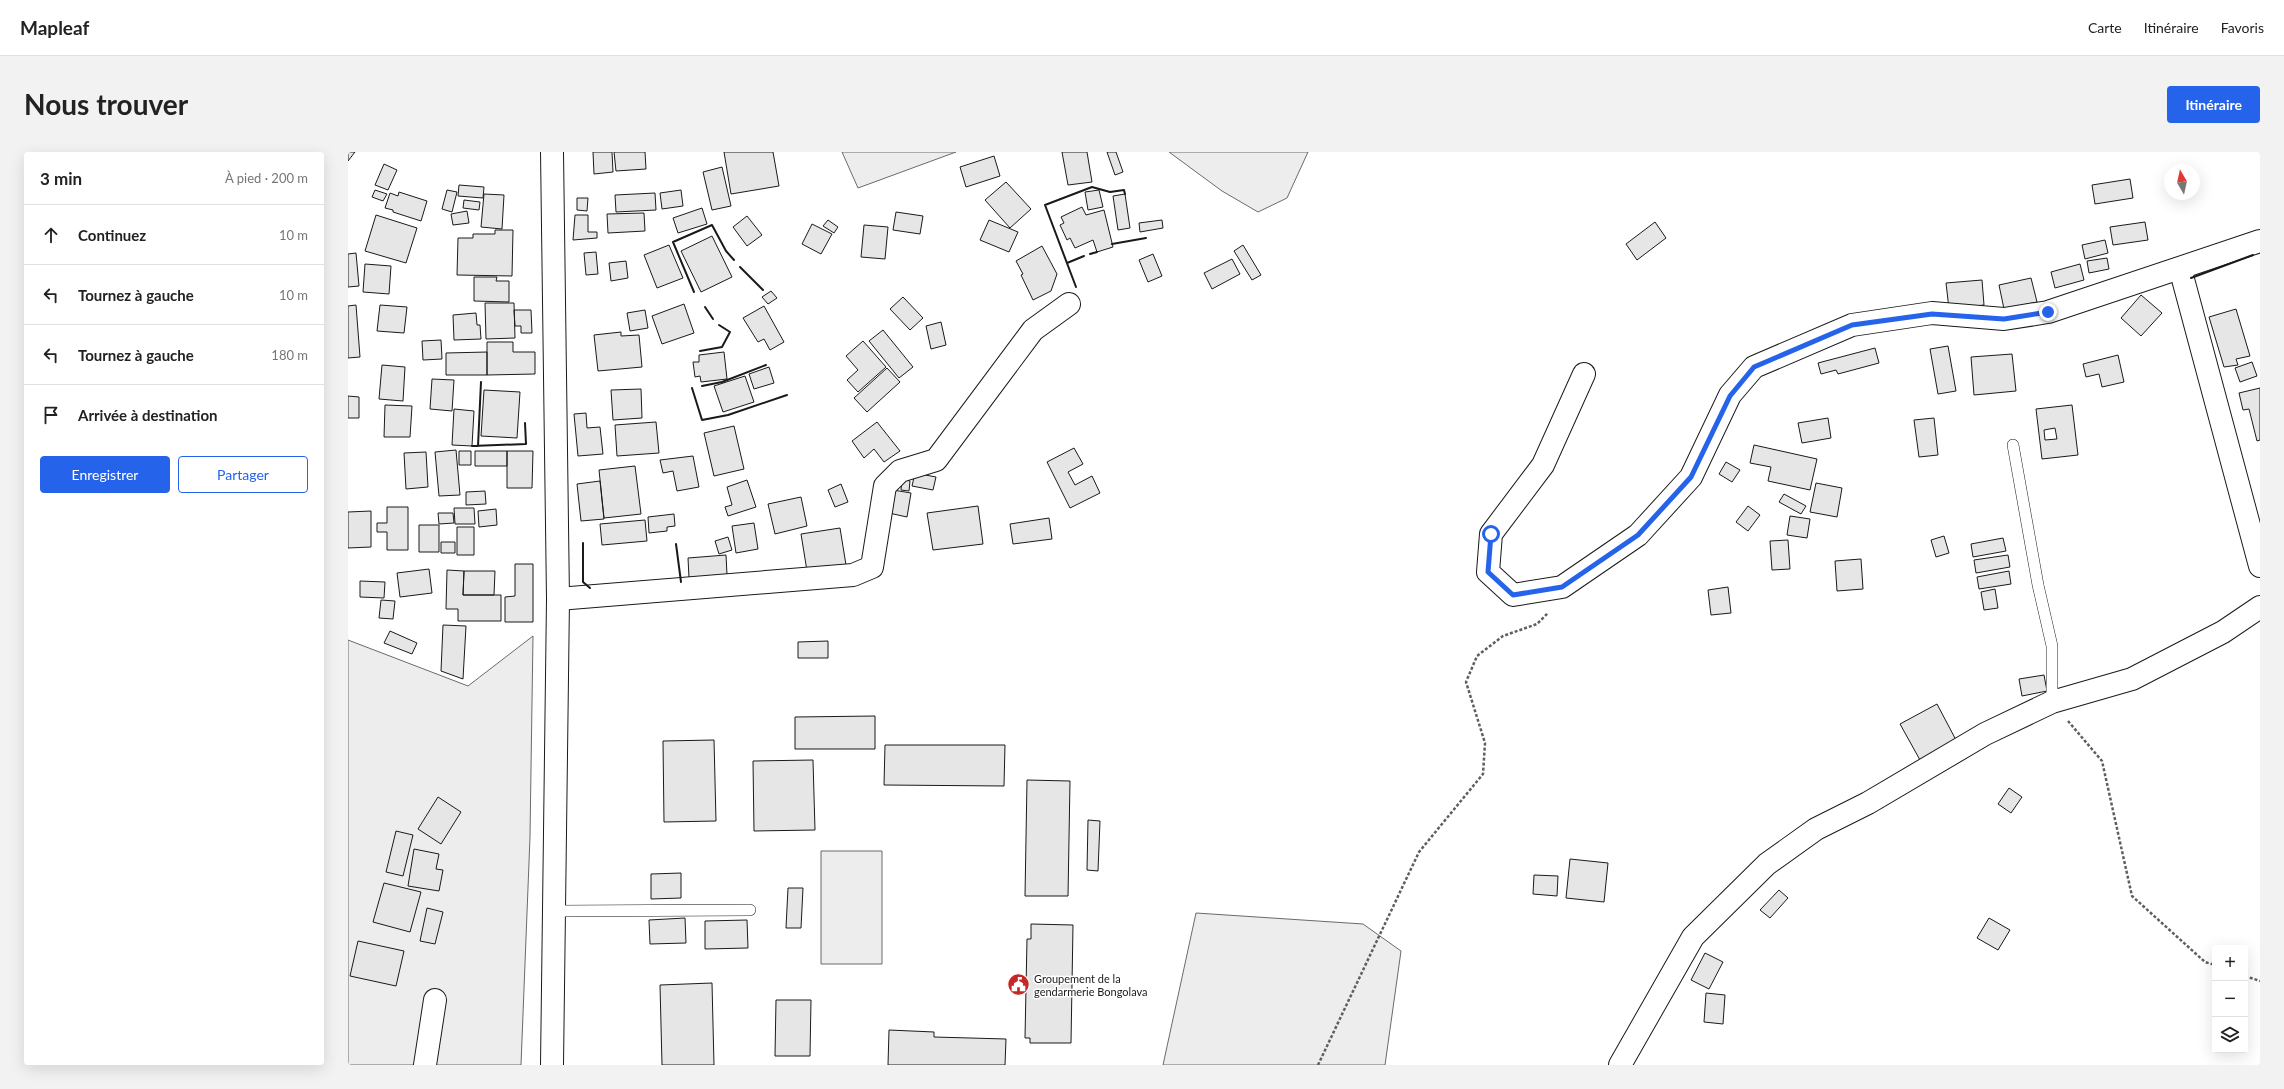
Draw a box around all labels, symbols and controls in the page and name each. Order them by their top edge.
text: Mapleaf [20,16,89,39]
text: Carte [2088,19,2122,36]
text: Itinéraire [2144,19,2199,36]
text: Favoris [2221,19,2264,36]
button: Itinéraire [2167,86,2260,123]
text: Nous trouver [24,87,188,121]
north arrow [2164,164,2200,200]
text: 3 min [40,168,82,189]
text: À pied · 200 m [225,170,308,186]
icon: ahead [40,224,62,246]
text: Continuez [78,226,146,244]
text: 10 m [279,227,308,243]
icon: left [40,284,62,306]
text: Tournez à gauche [78,286,194,304]
text: 10 m [279,287,308,303]
route end [2039,303,2057,321]
icon: left [40,344,62,366]
text: Tournez à gauche [78,346,194,364]
text: 180 m [271,347,308,363]
icon: arrive [40,404,62,426]
text: Arrivée à destination [78,406,217,424]
button: Enregistrer [40,456,170,493]
button: Partager [178,456,308,493]
route start [1482,525,1500,543]
map controls [2212,945,2248,1053]
button: + [2212,945,2248,981]
public building icon: Groupement de la gendarmerie Bongolava [1005,972,1031,998]
place label: Groupement de la gendarmerie Bongolava [1034,972,1148,998]
button: − [2212,981,2248,1017]
button: layers [2212,1017,2248,1053]

